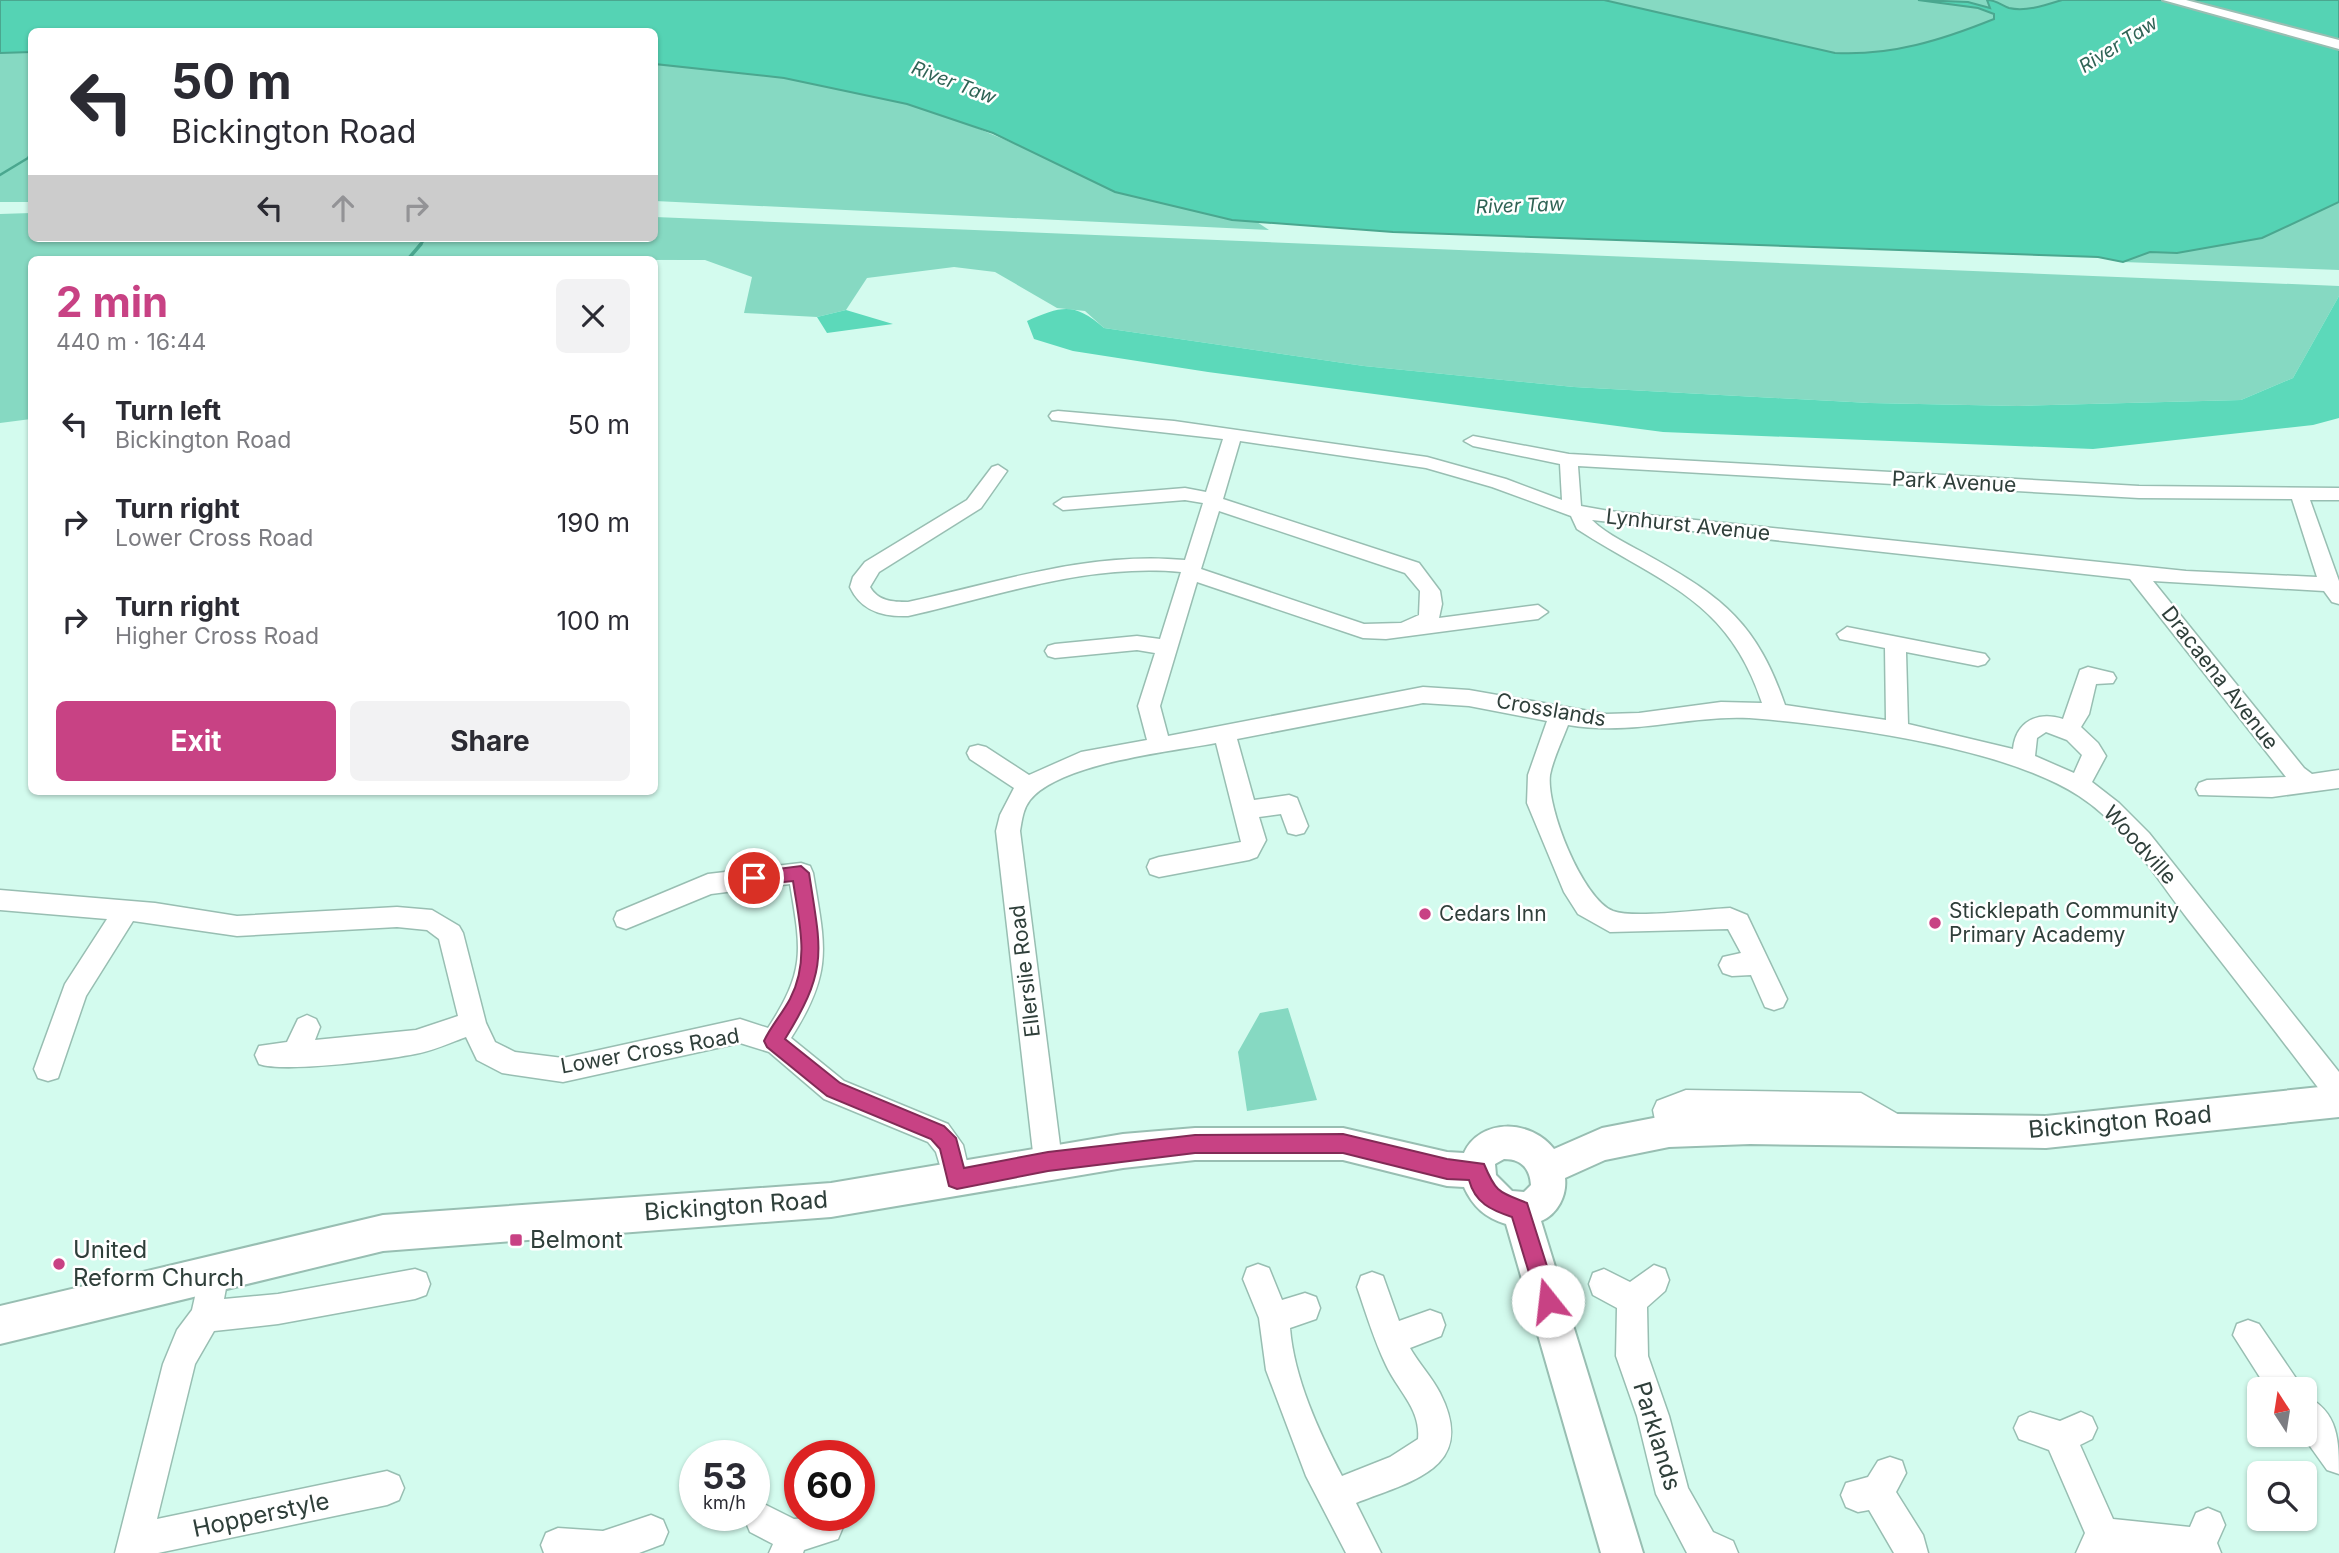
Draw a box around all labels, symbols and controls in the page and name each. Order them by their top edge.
water label: River Taw [2075,11,2162,78]
text: 50 m [171,52,292,111]
icon: left [56,56,147,147]
water label: River Taw [908,56,1000,109]
text: Bickington Road [171,112,416,151]
icon: left [251,189,289,227]
icon: ahead [324,189,362,227]
icon: right [397,189,435,227]
water label: River Taw [1475,192,1565,219]
text: 2 min [56,276,168,327]
button: close [556,279,630,353]
text: 440 m · 16:44 [56,328,206,356]
text: Turn left [115,395,221,426]
icon: left [56,405,94,443]
text: 50 m [568,409,630,440]
text: Bickington Road [115,426,291,454]
street label: Park Avenue [1891,466,2017,497]
text: Turn right [115,493,240,524]
icon: right [56,503,94,541]
street label: Lynhurst Avenue [1605,503,1771,546]
text: 190 m [557,507,630,538]
text: Lower Cross Road [115,524,313,552]
text: Turn right [115,591,240,622]
icon: right [56,601,94,639]
street label: Dracaena Avenue [2157,601,2284,754]
text: 100 m [557,605,630,636]
text: Higher Cross Road [115,622,319,650]
street label: Crosslands [1494,688,1608,731]
button: Exit [56,701,336,781]
button: Share [350,701,630,781]
street label: Woodville [2099,800,2182,889]
pin [724,848,784,908]
icon: arrive [735,859,773,897]
place label: Sticklepath Community Primary Academy [1949,898,2179,947]
place label: Cedars Inn [1439,901,1547,926]
street label: Ellerslie Road [1004,904,1045,1039]
marker: Cedars Inn [1417,906,1433,922]
marker: Sticklepath Community Primary Academy [1927,915,1943,931]
street label: Lower Cross Road [559,1022,741,1079]
street label: Bickington Road [2027,1099,2213,1144]
street label: Bickington Road [643,1185,829,1226]
place label: Belmont [530,1225,623,1254]
marker: Belmont [508,1232,524,1248]
place label: United Reform Church [73,1235,244,1292]
marker: United Reform Church [51,1256,67,1272]
position arrow [1511,1264,1585,1338]
north arrow [2247,1377,2317,1447]
map controls [2247,1377,2317,1531]
street label: Parklands [1627,1378,1688,1494]
speed limit sign: 60 [784,1440,875,1531]
text: 53 [702,1455,747,1497]
button: search [2247,1461,2317,1531]
street label: Hopperstyle [190,1486,332,1543]
text: km/h [703,1492,746,1513]

